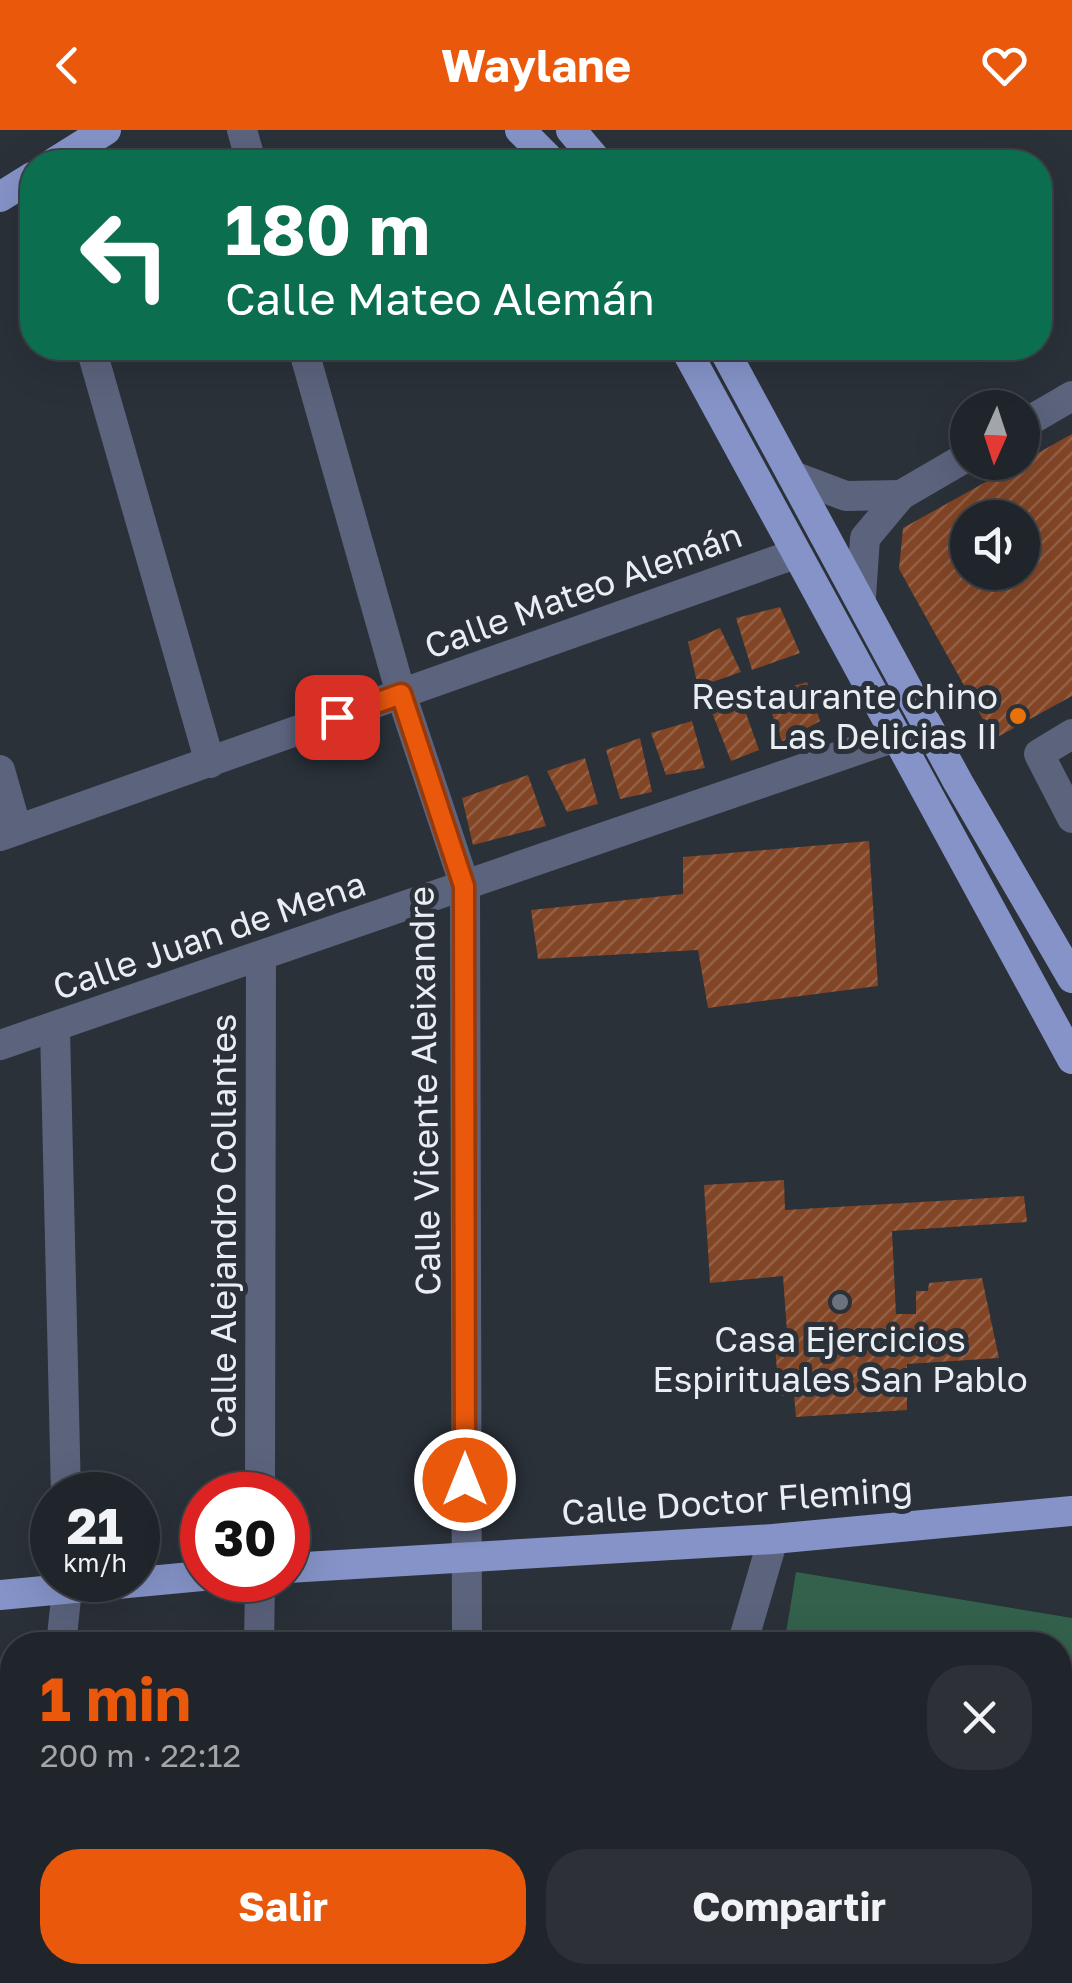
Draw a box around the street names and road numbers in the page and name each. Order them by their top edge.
street label: Calle Mateo Alemán [419,513,747,667]
street label: Calle Juan de Mena [47,862,371,1008]
street label: Calle Vicente Aleixandre [399,886,449,1296]
street label: Calle Alejandro Collantes [202,1014,244,1438]
street label: Calle Doctor Fleming [560,1467,914,1533]

